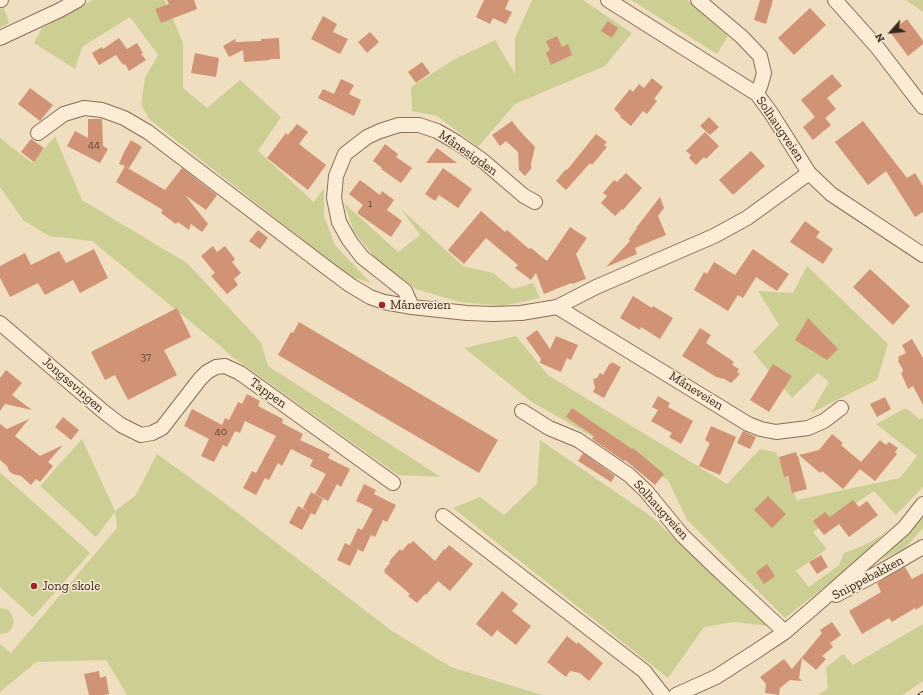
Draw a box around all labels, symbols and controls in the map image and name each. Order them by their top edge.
north arrow [871,12,911,52]
text: N [872,31,888,44]
street label: Solhaugveien [753,94,807,164]
street label: Månesigden [436,127,500,179]
house number: 44 [88,138,100,152]
house number: 1 [368,197,372,211]
place label: Måneveien [390,297,451,313]
marker: Måneveien [377,300,387,310]
house number: 37 [141,350,151,364]
street label: Jongssvingen [39,354,107,416]
street label: Måneveien [666,368,726,414]
street label: Tappen [246,374,290,412]
house number: 40 [215,425,227,439]
street label: Solhaugveien [630,477,692,543]
street label: Snippebakken [830,553,906,603]
place label: Jong skole [42,578,100,594]
marker: Jong skole [29,581,39,591]

